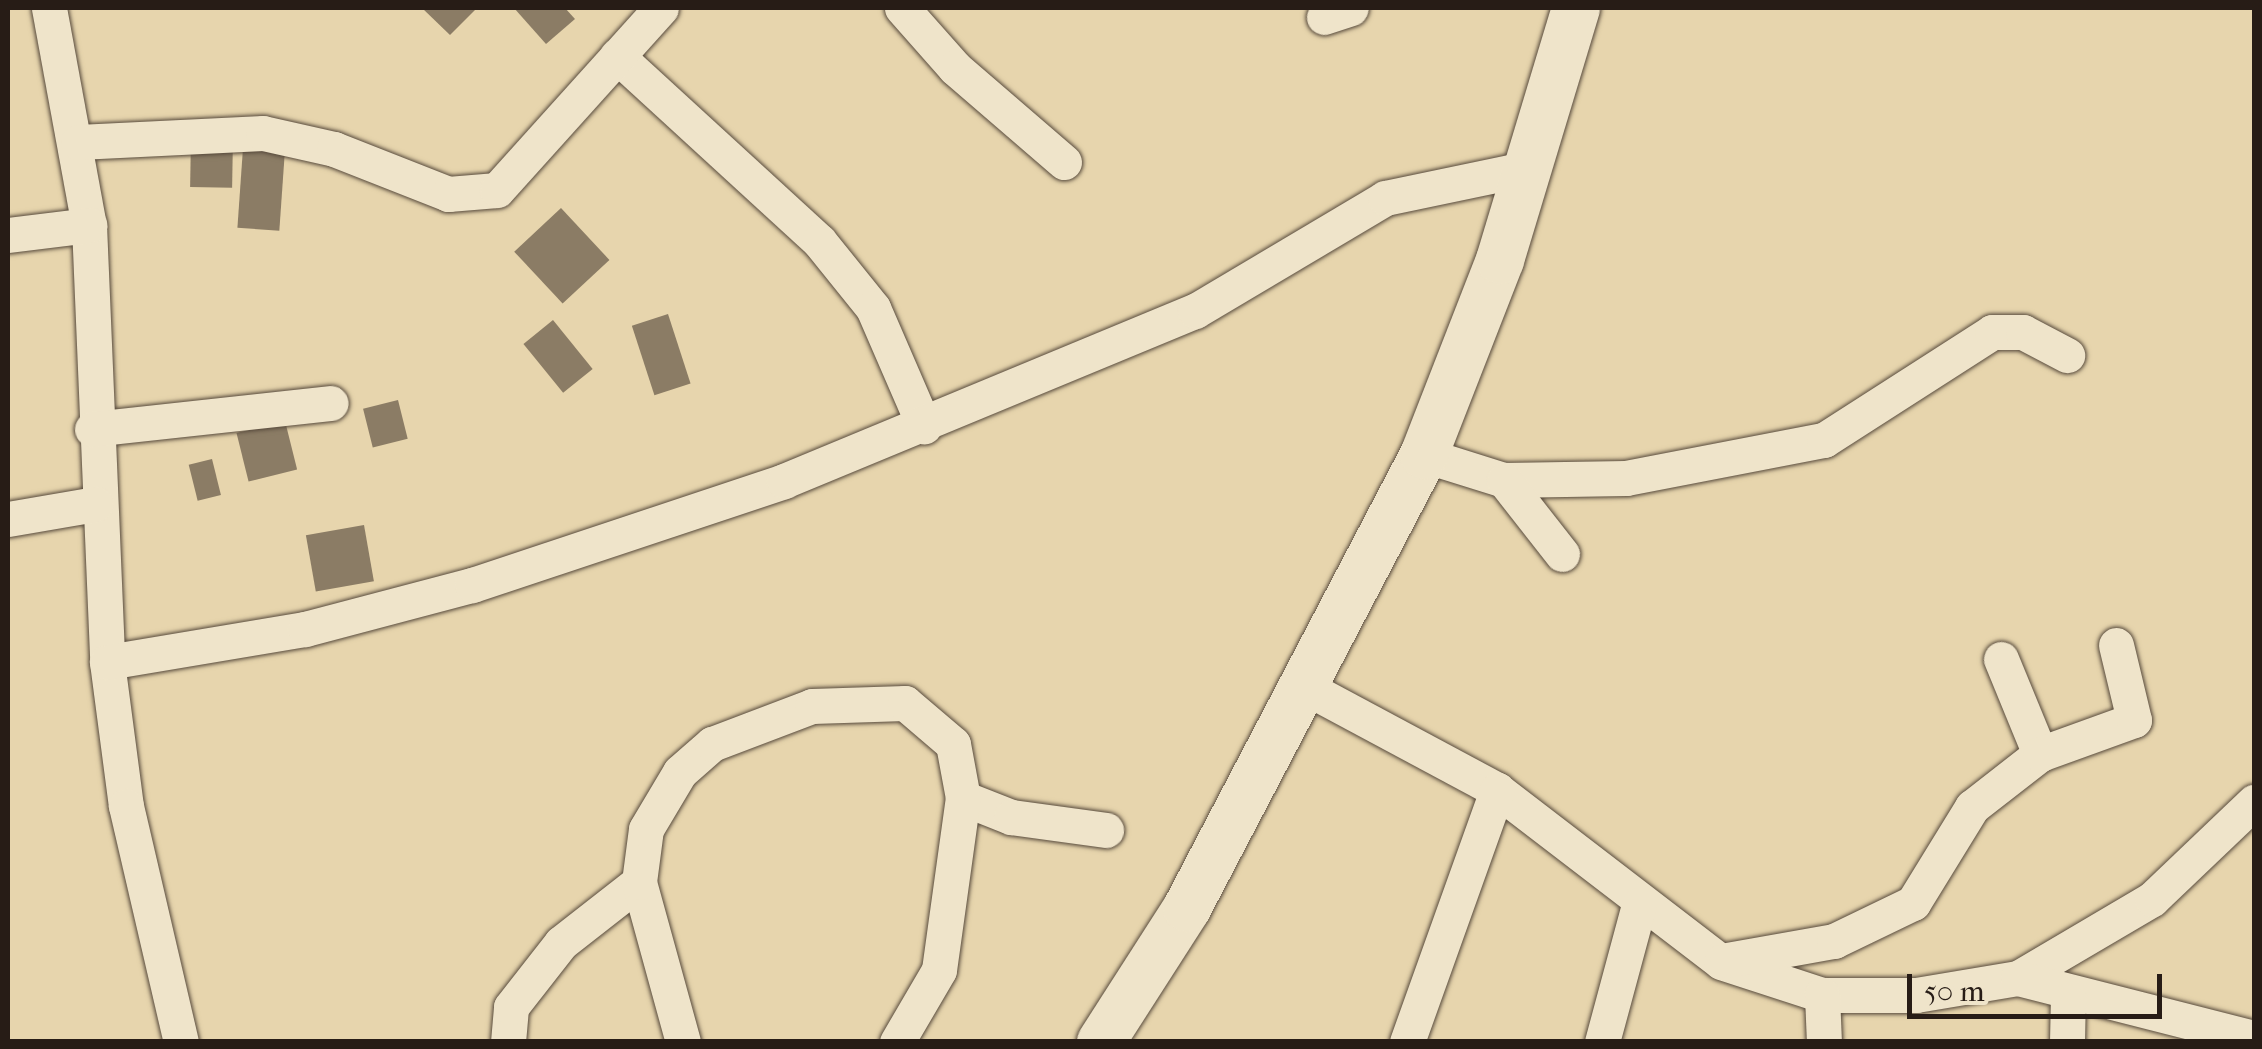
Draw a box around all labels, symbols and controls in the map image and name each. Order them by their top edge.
scale bar [1912,954,2167,1016]
text: 50 m [1924,974,1985,1009]

